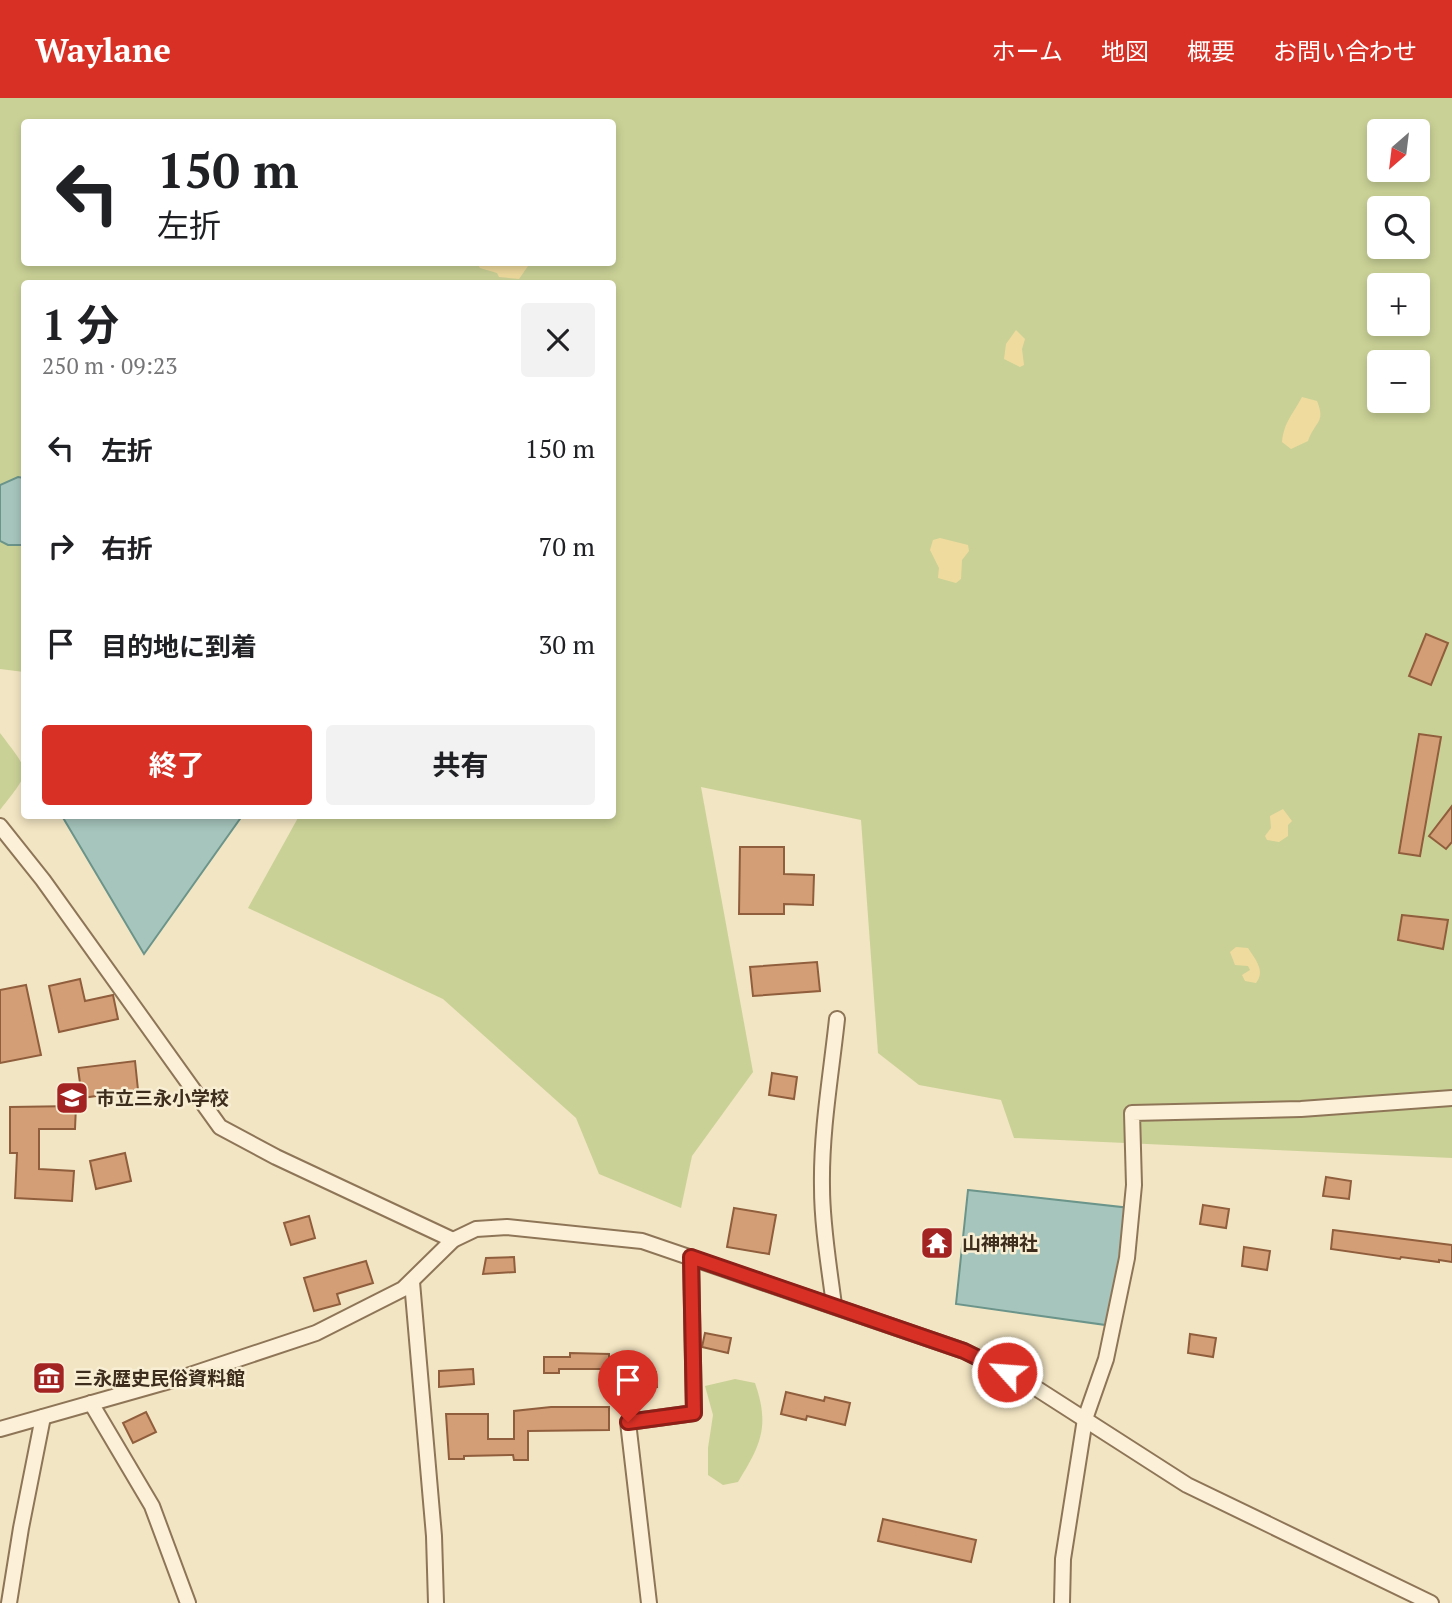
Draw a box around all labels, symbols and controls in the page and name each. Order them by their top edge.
text: Waylane [35,28,171,71]
text: ホーム [992,35,1063,67]
text: 地図 [1101,35,1149,67]
text: 概要 [1187,35,1235,67]
text: お問い合わせ [1273,35,1417,67]
north arrow [1367,119,1430,182]
map controls [1367,119,1430,413]
text: 150 m [157,137,299,202]
icon: left [42,147,133,238]
button: search [1367,196,1430,259]
text: 左折 [157,204,221,246]
button: + [1367,273,1430,336]
text: 1 分 [42,296,119,352]
button: close [521,303,595,377]
text: 250 m · 09:23 [42,350,177,381]
button: − [1367,350,1430,413]
icon: left [42,429,80,467]
text: 150 m [525,431,595,465]
text: 左折 [101,433,153,467]
icon: right [42,527,80,565]
text: 70 m [539,529,595,563]
text: 右折 [101,531,153,565]
icon: arrive [42,625,80,663]
text: 30 m [539,627,595,661]
text: 目的地に到着 [101,629,257,663]
button: 終了 [42,725,312,805]
button: 共有 [326,725,595,805]
school or university icon: 市立三永小学校 [53,1079,91,1117]
place label: 市立三永小学校 [96,1085,229,1110]
temple icon: 山神神社 [918,1224,956,1262]
place label: 山神神社 [962,1230,1038,1255]
position arrow [970,1335,1044,1409]
pin [598,1350,658,1422]
museum icon: 三永歴史民俗資料館 [30,1359,68,1397]
icon: arrive [609,1361,647,1399]
place label: 三永歴史民俗資料館 [74,1365,245,1390]

